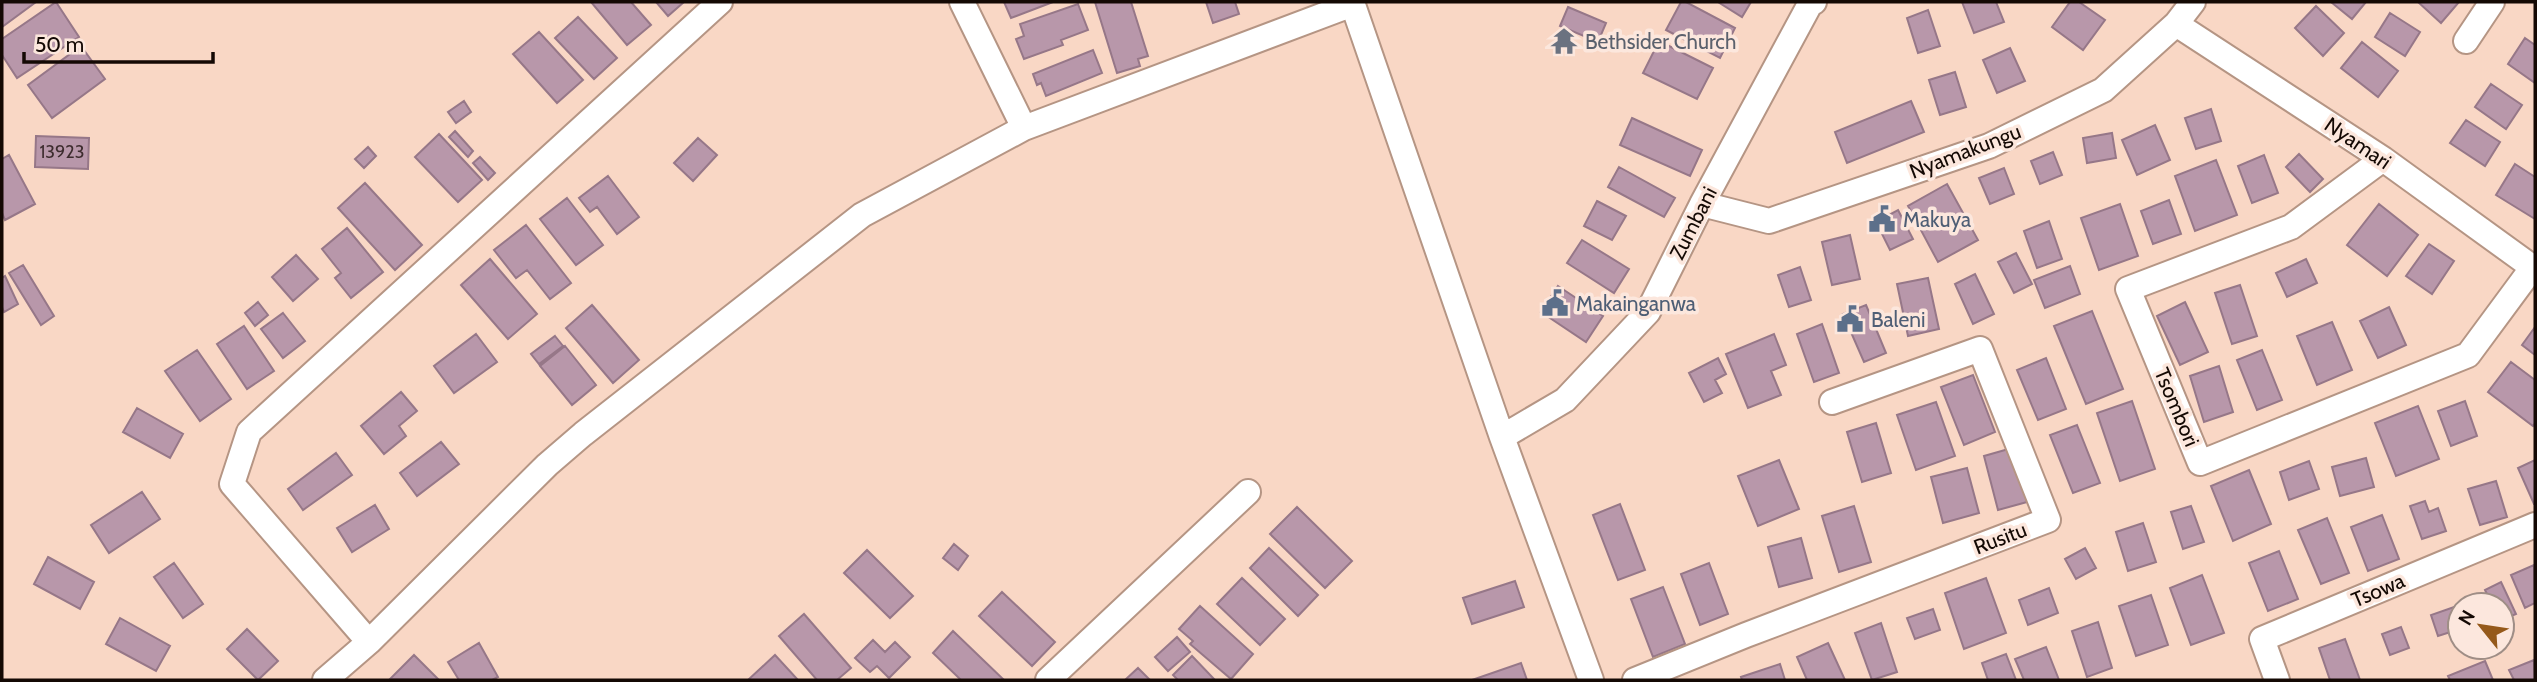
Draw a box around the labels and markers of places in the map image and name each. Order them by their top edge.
temple icon: Bethsider Church [1549,26,1579,56]
place label: Bethsider Church [1585,29,1736,54]
public building icon: Makuya [1867,204,1897,234]
place label: Makuya [1903,207,1971,232]
public building icon: Makainganwa [1540,288,1570,318]
place label: Makainganwa [1576,291,1696,316]
public building icon: Baleni [1835,304,1865,334]
place label: Baleni [1871,307,1925,332]

